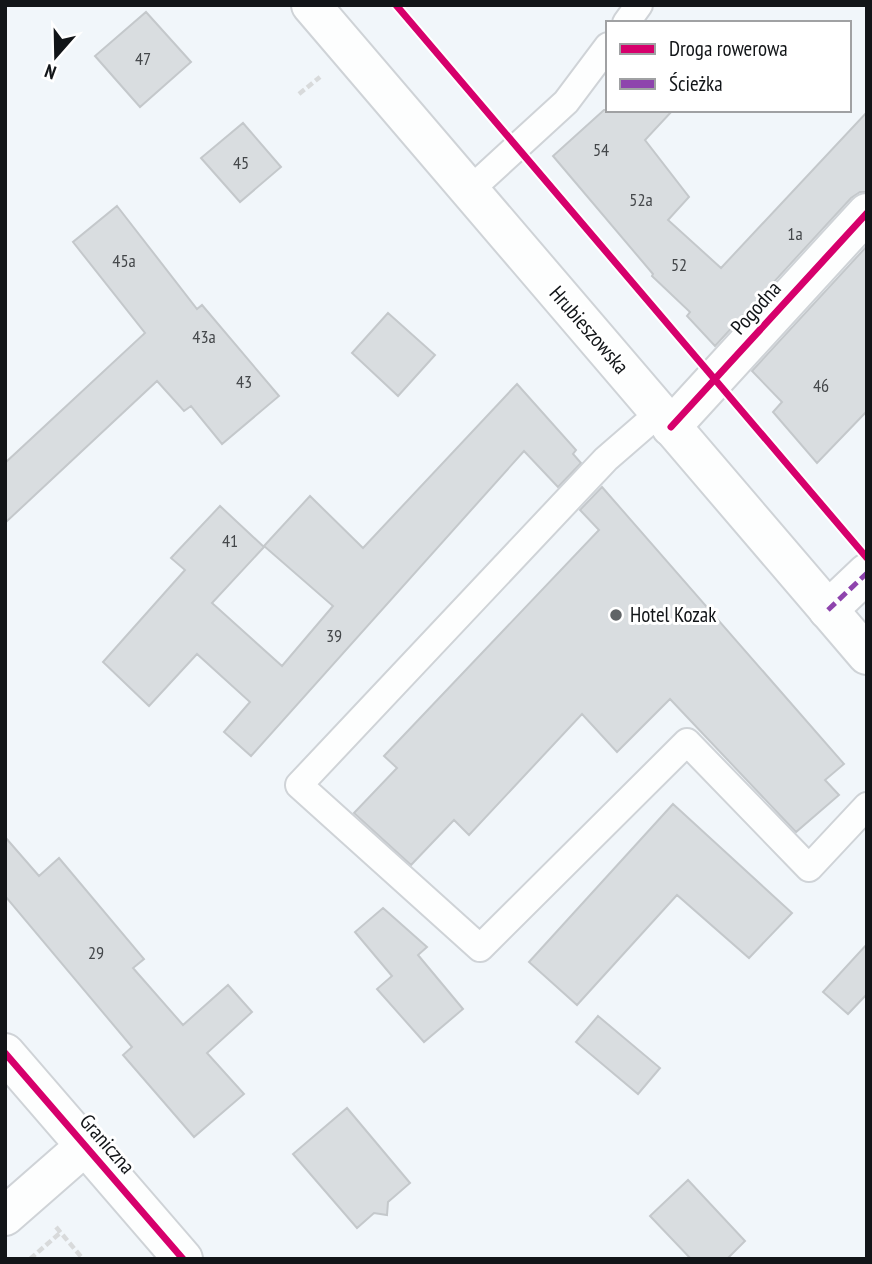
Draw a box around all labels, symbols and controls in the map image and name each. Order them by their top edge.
north arrow [21,21,91,91]
legend [606,21,851,112]
text: Droga rowerowa [669,35,788,62]
house number: 47 [135,47,151,70]
text: N [41,59,59,85]
text: Ścieżka [669,70,723,97]
house number: 54 [593,138,609,161]
house number: 45 [233,151,249,174]
house number: 52a [629,188,653,211]
house number: 1a [787,222,803,245]
house number: 45a [112,249,136,272]
house number: 52 [671,253,687,276]
street label: Pogodna [725,275,787,340]
street label: Hrubieszowska [544,280,635,379]
house number: 43a [192,325,216,348]
house number: 43 [236,370,252,393]
house number: 46 [813,374,829,397]
house number: 41 [222,529,238,552]
place label: Hotel Kozak [630,601,716,628]
marker: Hotel Kozak [608,607,624,623]
house number: 39 [326,624,342,647]
house number: 29 [88,941,104,964]
street label: Graniczna [74,1108,141,1179]

